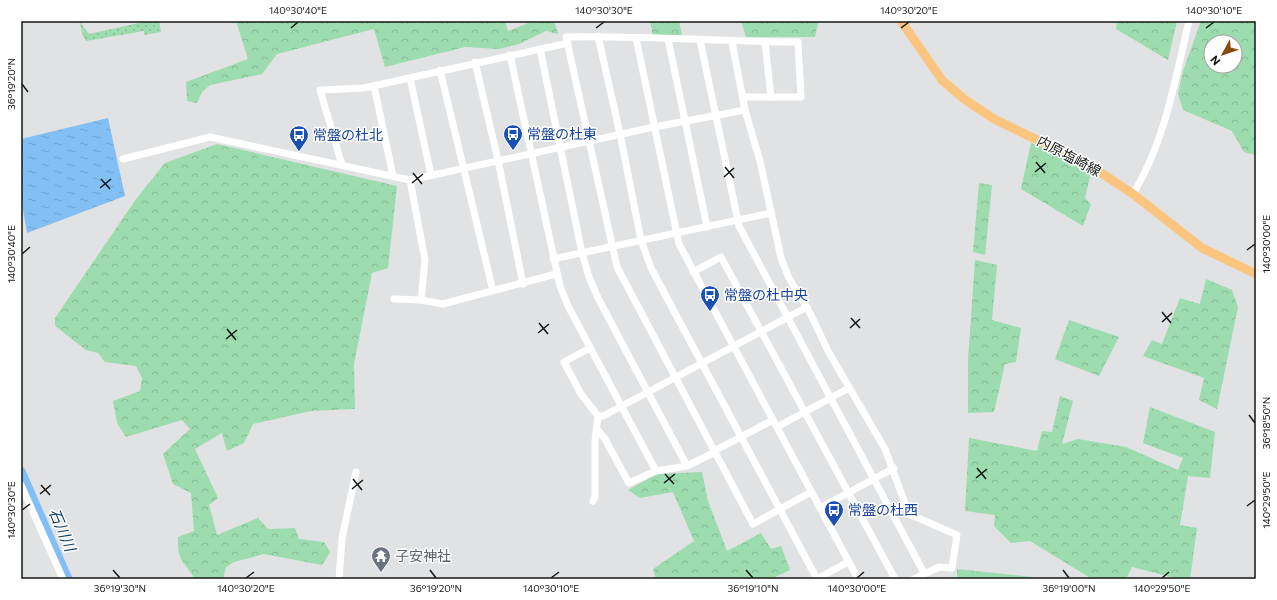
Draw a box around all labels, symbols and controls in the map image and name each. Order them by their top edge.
text: 140°30'40"E [269,4,327,16]
text: 140°30'30"E [575,4,633,16]
text: 140°30'20"E [880,4,938,16]
text: 140°30'10"E [1186,4,1242,16]
north arrow [1203,34,1243,74]
text: N [1207,53,1223,68]
text: 36°19'20"N [5,58,17,110]
bus stop icon: 常盤の杜東 [502,123,524,151]
bus stop icon: 常盤の杜北 [288,124,310,152]
place label: 常盤の杜東 [527,125,597,142]
place label: 常盤の杜北 [313,126,383,143]
street label: 内原塩崎線 [1034,132,1104,179]
text: 140°30'00"E [1260,215,1272,273]
text: 140°30'40"E [5,225,17,283]
bus stop icon: 常盤の杜中央 [699,284,721,312]
place label: 常盤の杜中央 [724,286,808,303]
text: 36°18'50"N [1260,397,1272,449]
text: 140°29'50"E [1260,471,1272,529]
text: 140°30'30"E [5,481,17,539]
bus stop icon: 常盤の杜西 [823,499,845,527]
place label: 常盤の杜西 [848,501,918,518]
water label: 石川川 [46,505,81,556]
temple icon: 子安神社 [370,545,392,573]
place label: 子安神社 [395,547,451,564]
text: 36°19'30"N [94,582,146,594]
text: 140°30'20"E [217,582,275,594]
text: 36°19'20"N [410,582,462,594]
text: 140°30'10"E [523,582,579,594]
text: 36°19'10"N [728,582,778,594]
text: 140°30'00"E [828,582,886,594]
text: 36°19'00"N [1042,582,1096,594]
text: 140°29'50"E [1133,582,1191,594]

